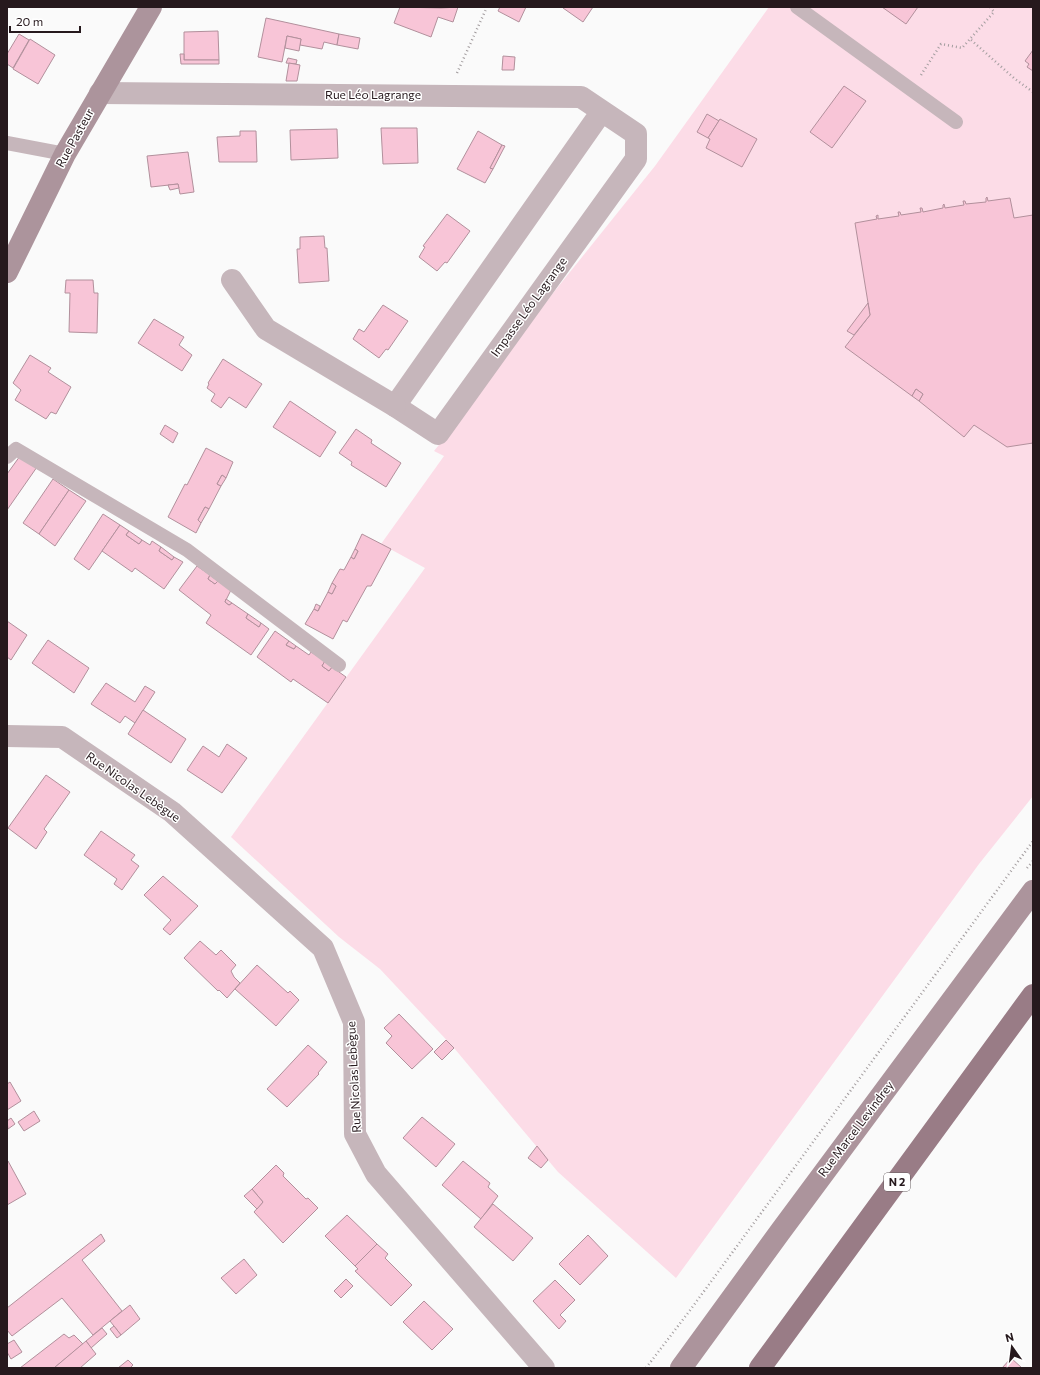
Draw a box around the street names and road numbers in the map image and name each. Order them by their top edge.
street label: Rue Léo Lagrange [325,87,421,101]
street label: Rue Pasteur [52,105,96,169]
street label: Impasse Léo Lagrange [487,254,569,359]
street label: Rue Nicolas Lebègue [84,748,183,824]
street label: Rue Nicolas Lebègue [343,1021,363,1133]
street label: Rue Marcel Levindrey [815,1078,896,1179]
road number: N 2 [884,1173,910,1191]

